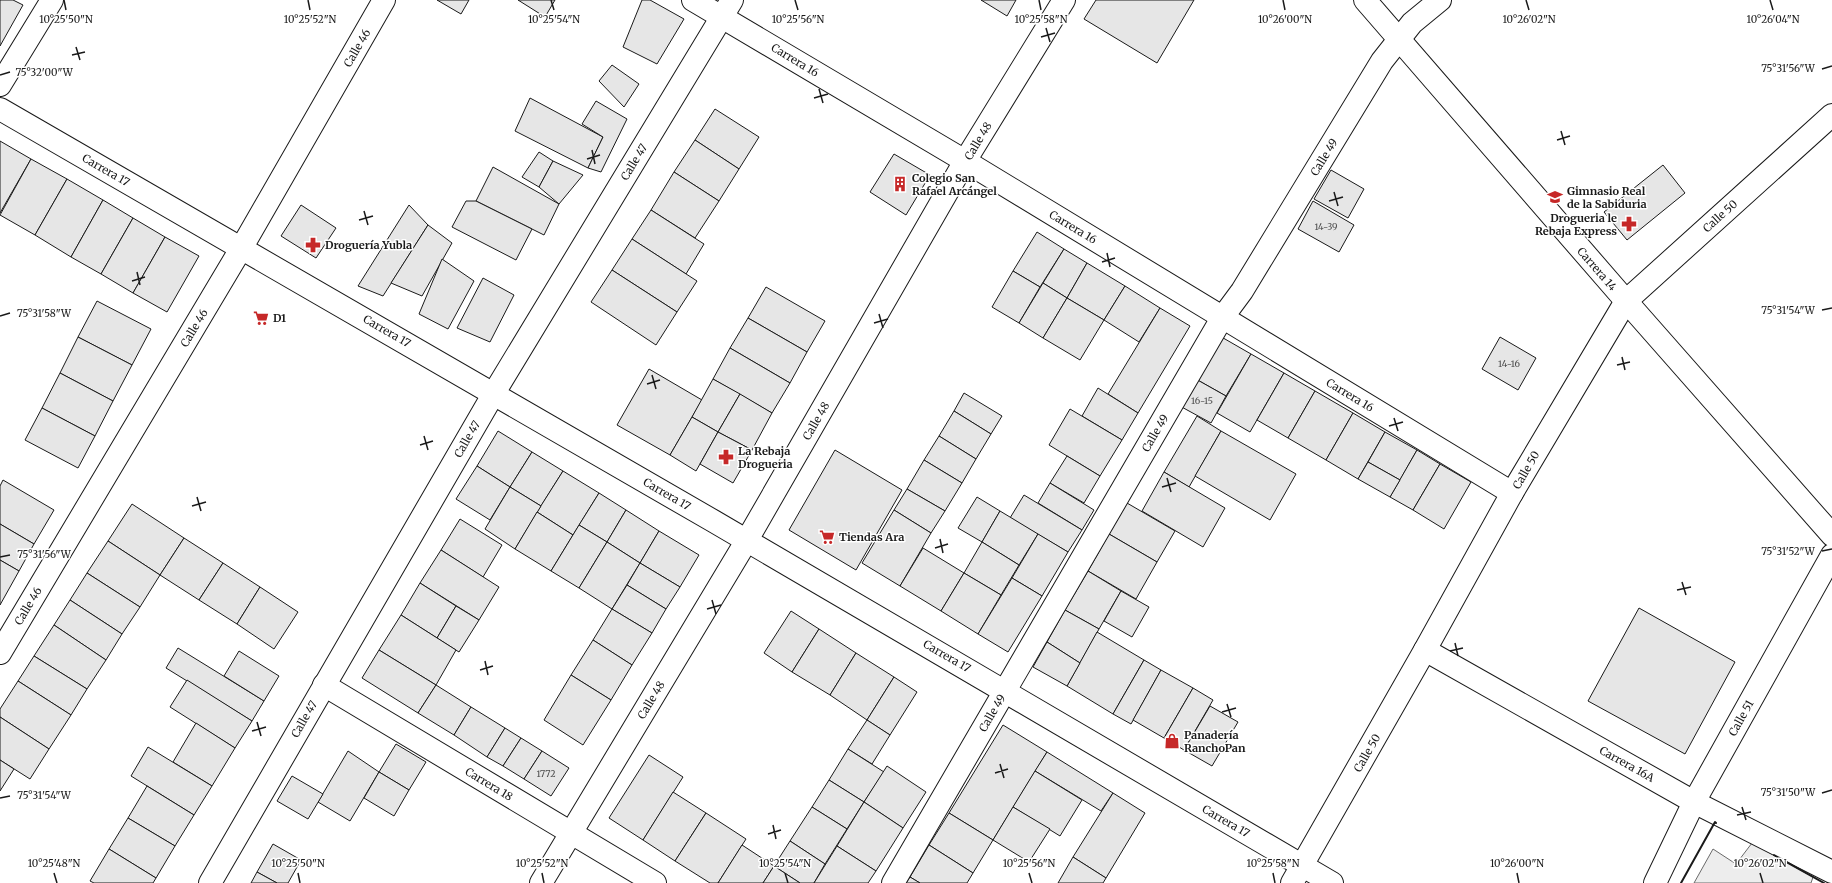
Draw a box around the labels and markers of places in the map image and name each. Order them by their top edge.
place label: Colegio San Rafael Arcángel [912,171,997,198]
building icon: Colegio San Rafael Arcángel [891,175,909,193]
place label: Gimnasio Real de la Sabiduria [1567,184,1647,211]
school or university icon: Gimnasio Real de la Sabiduria [1546,188,1564,206]
place label: Drogueria le Rebaja Express [1535,211,1617,238]
pharmacy icon: Drogueria le Rebaja Express [1620,215,1638,233]
pharmacy icon: Droguería Yubla [304,236,322,254]
place label: Droguería Yubla [325,238,412,252]
supermarket icon: D1 [252,309,270,327]
place label: D1 [273,311,286,325]
place label: La Rebaja Drogueria [738,444,793,471]
pharmacy icon: La Rebaja Drogueria [717,448,735,466]
supermarket icon: Tiendas Ara [818,528,836,546]
place label: Tiendas Ara [839,530,904,544]
place label: Panadería RanchoPan [1184,728,1246,755]
shop icon: Panadería RanchoPan [1163,732,1181,750]

